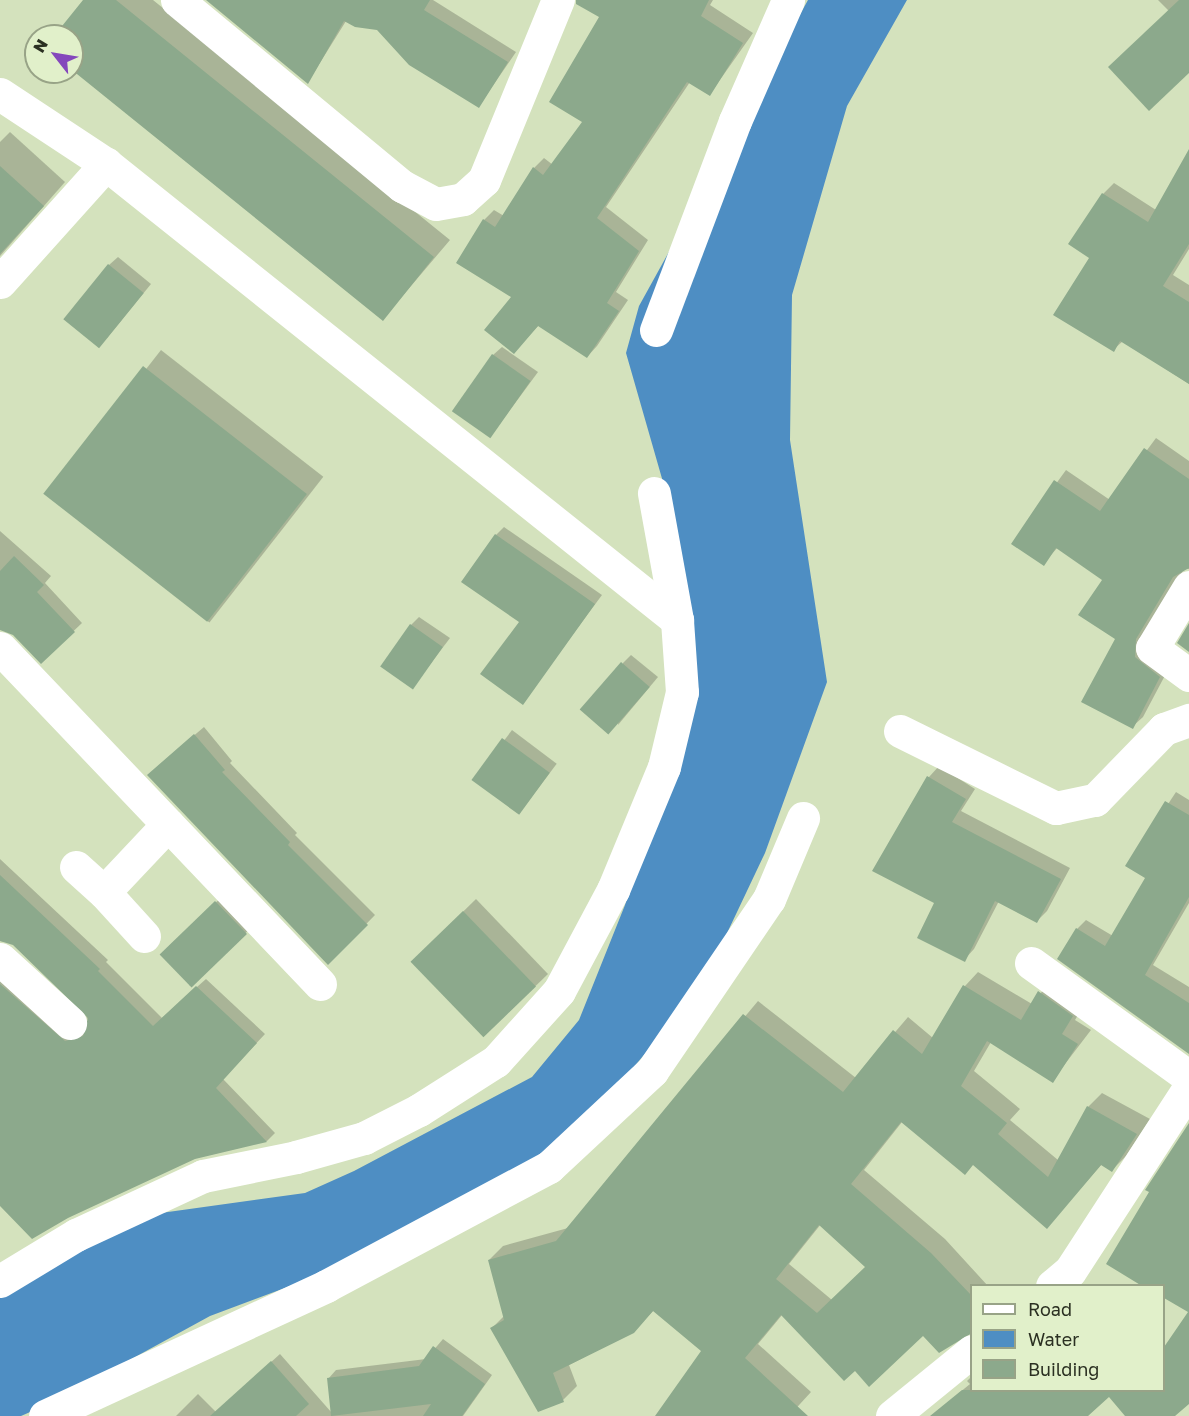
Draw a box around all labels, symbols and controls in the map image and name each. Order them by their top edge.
north arrow [24,24,84,84]
text: N [29,35,52,56]
legend [970,1284,1165,1392]
text: Road [1028,1298,1072,1320]
text: Water [1028,1328,1079,1350]
text: Building [1028,1358,1099,1380]

